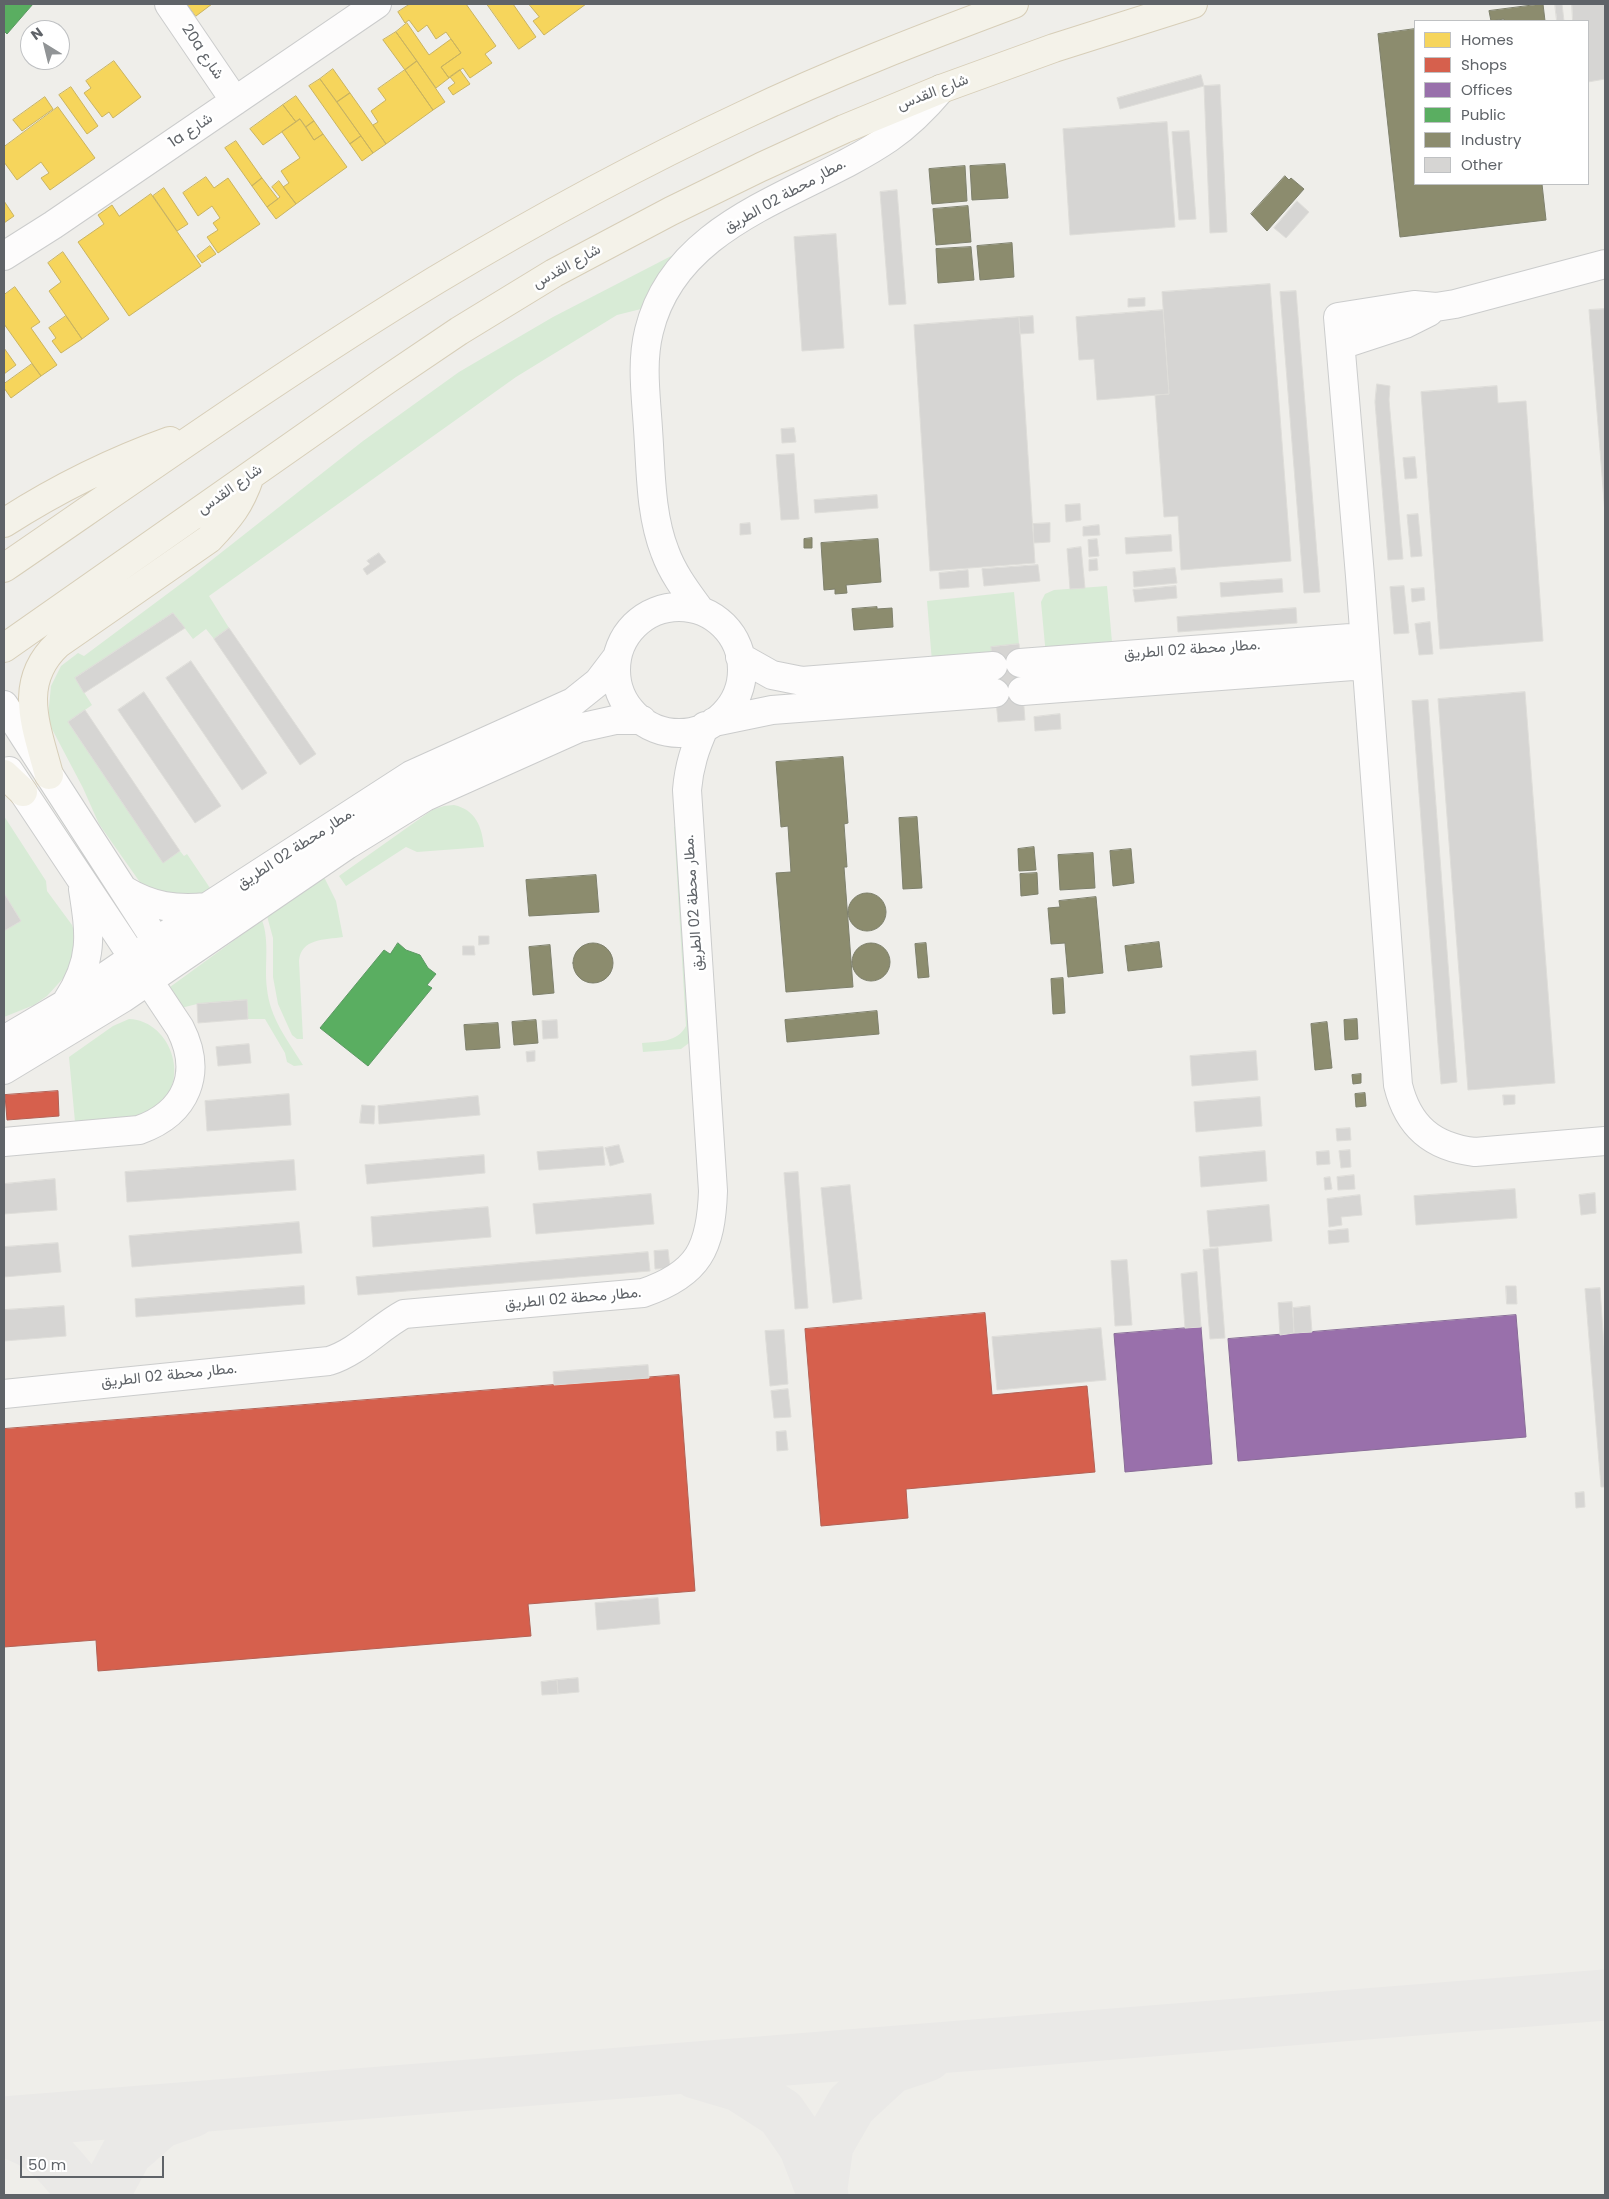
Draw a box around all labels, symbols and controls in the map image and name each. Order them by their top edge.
north arrow [20,20,70,70]
legend [1414,20,1589,185]
street label: 20a شارع [177,21,227,83]
text: N [27,22,47,45]
text: Homes [1461,29,1514,50]
text: Shops [1461,54,1507,75]
street label: شارع القدس [895,71,971,115]
text: Offices [1461,79,1513,100]
text: Public [1461,104,1506,125]
street label: 1a شارع [166,110,216,152]
text: Industry [1461,129,1521,150]
text: Other [1461,154,1503,175]
street label: مطار محطة 02 الطريق. [721,155,849,237]
street label: شارع القدس [530,241,604,293]
street label: شارع القدس [194,461,266,519]
street label: مطار محطة 02 الطريق. [1123,636,1261,664]
street label: مطار محطة 02 الطريق. [234,804,358,894]
street label: مطار محطة 02 الطريق. [680,834,708,972]
street label: مطار محطة 02 الطريق. [504,1284,642,1314]
street label: مطار محطة 02 الطريق. [100,1360,238,1392]
scale bar [22,2146,166,2178]
text: 50 m [28,2154,66,2175]

